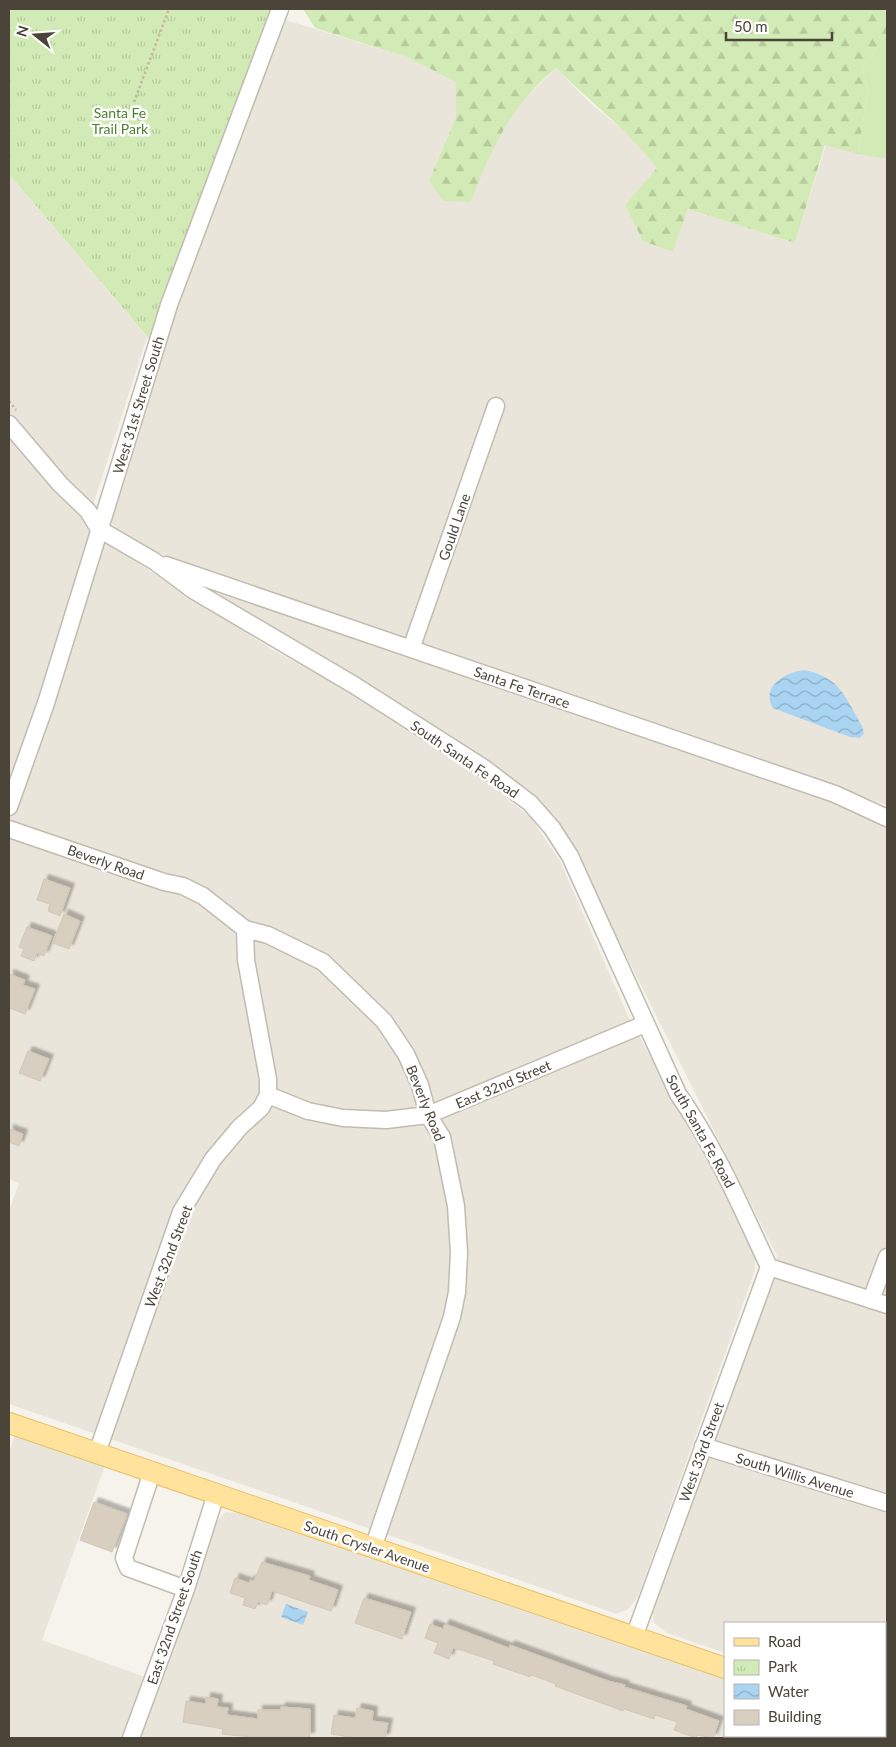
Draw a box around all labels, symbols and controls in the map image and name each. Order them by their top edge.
north arrow [10,10,60,60]
scale bar [726,10,832,42]
text: 50 m [734,17,768,35]
text: N [12,23,32,39]
park label: Santa Fe Trail Park [92,104,149,137]
street label: West 31st Street South [109,334,167,476]
street label: Gould Lane [435,491,473,563]
street label: Santa Fe Terrace [472,663,572,711]
street label: South Santa Fe Road [408,717,522,801]
street label: Beverly Road [65,841,147,883]
street label: East 32nd Street [453,1056,553,1112]
street label: Beverly Road [403,1062,449,1144]
street label: South Santa Fe Road [663,1071,739,1191]
street label: West 32nd Street [141,1202,195,1310]
street label: West 33rd Street [675,1400,727,1504]
street label: South Willis Avenue [734,1449,856,1501]
street label: South Crysler Avenue [302,1516,432,1576]
street label: East 32nd Street South [143,1547,205,1687]
legend [724,1622,886,1737]
text: Road [768,1632,801,1650]
text: Park [768,1657,798,1675]
text: Water [768,1682,809,1700]
text: Building [768,1707,821,1725]

